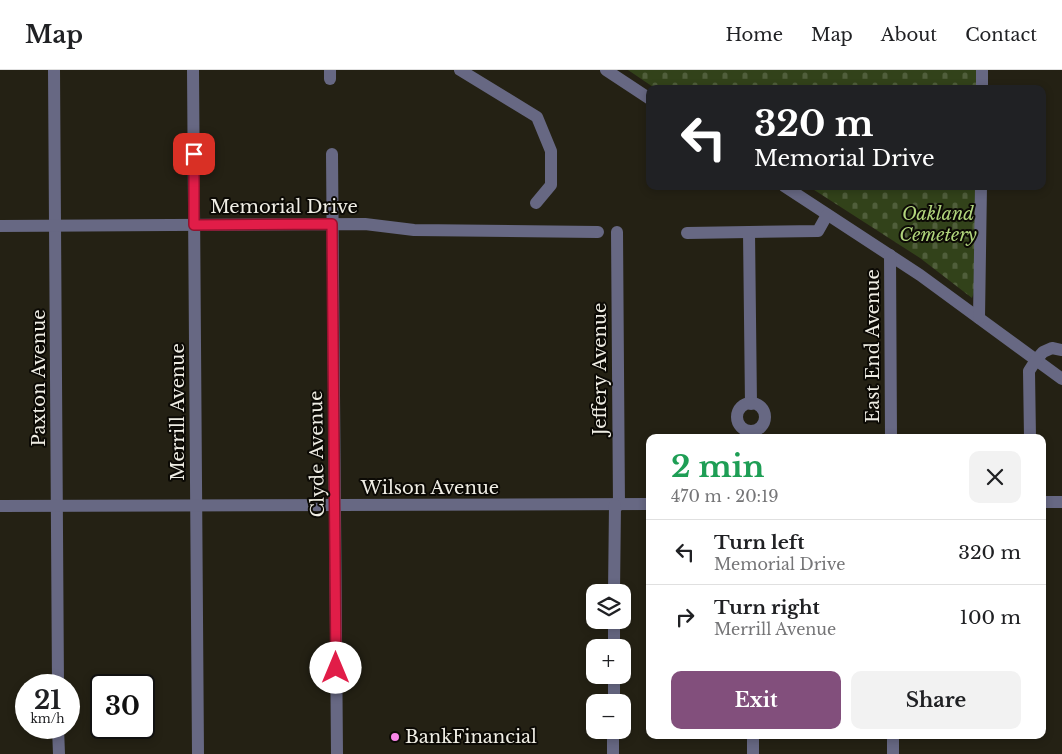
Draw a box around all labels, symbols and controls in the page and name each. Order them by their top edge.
text: Map [25,20,83,49]
text: Home [725,24,783,46]
text: Map [811,24,853,46]
text: About [881,24,937,46]
text: Contact [965,24,1037,46]
text: 320 m [754,102,874,145]
icon: left [671,105,736,170]
pin [173,133,215,175]
icon: arrive [180,140,208,168]
text: Memorial Drive [754,145,935,172]
street label: Memorial Drive [210,196,358,218]
park label: Oakland Cemetery [899,203,977,246]
street label: East End Avenue [862,269,884,423]
street label: Jeffery Avenue [589,303,611,437]
street label: Paxton Avenue [28,309,50,447]
street label: Merrill Avenue [167,343,189,481]
street label: Clyde Avenue [305,390,329,518]
text: 2 min [671,448,764,485]
button: close [969,451,1021,503]
street label: Wilson Avenue [360,477,499,499]
text: 470 m · 20:19 [671,486,779,506]
text: Turn left [714,531,805,554]
icon: left [671,538,699,566]
text: 320 m [958,541,1021,564]
text: Memorial Drive [714,554,845,574]
map controls [586,584,631,739]
button: layers [586,584,631,629]
text: Turn right [714,596,820,619]
icon: right [671,603,699,631]
text: 100 m [960,606,1021,629]
text: Merrill Avenue [714,619,836,639]
button: + [586,639,631,684]
position arrow [309,641,361,693]
button: Exit [671,671,841,729]
button: Share [851,671,1021,729]
speed limit sign: 30 [90,674,155,739]
text: 21 [34,685,61,716]
button: − [586,694,631,739]
text: km/h [30,711,65,726]
place label: BankFinancial [405,726,537,748]
marker: BankFinancial [389,731,401,743]

